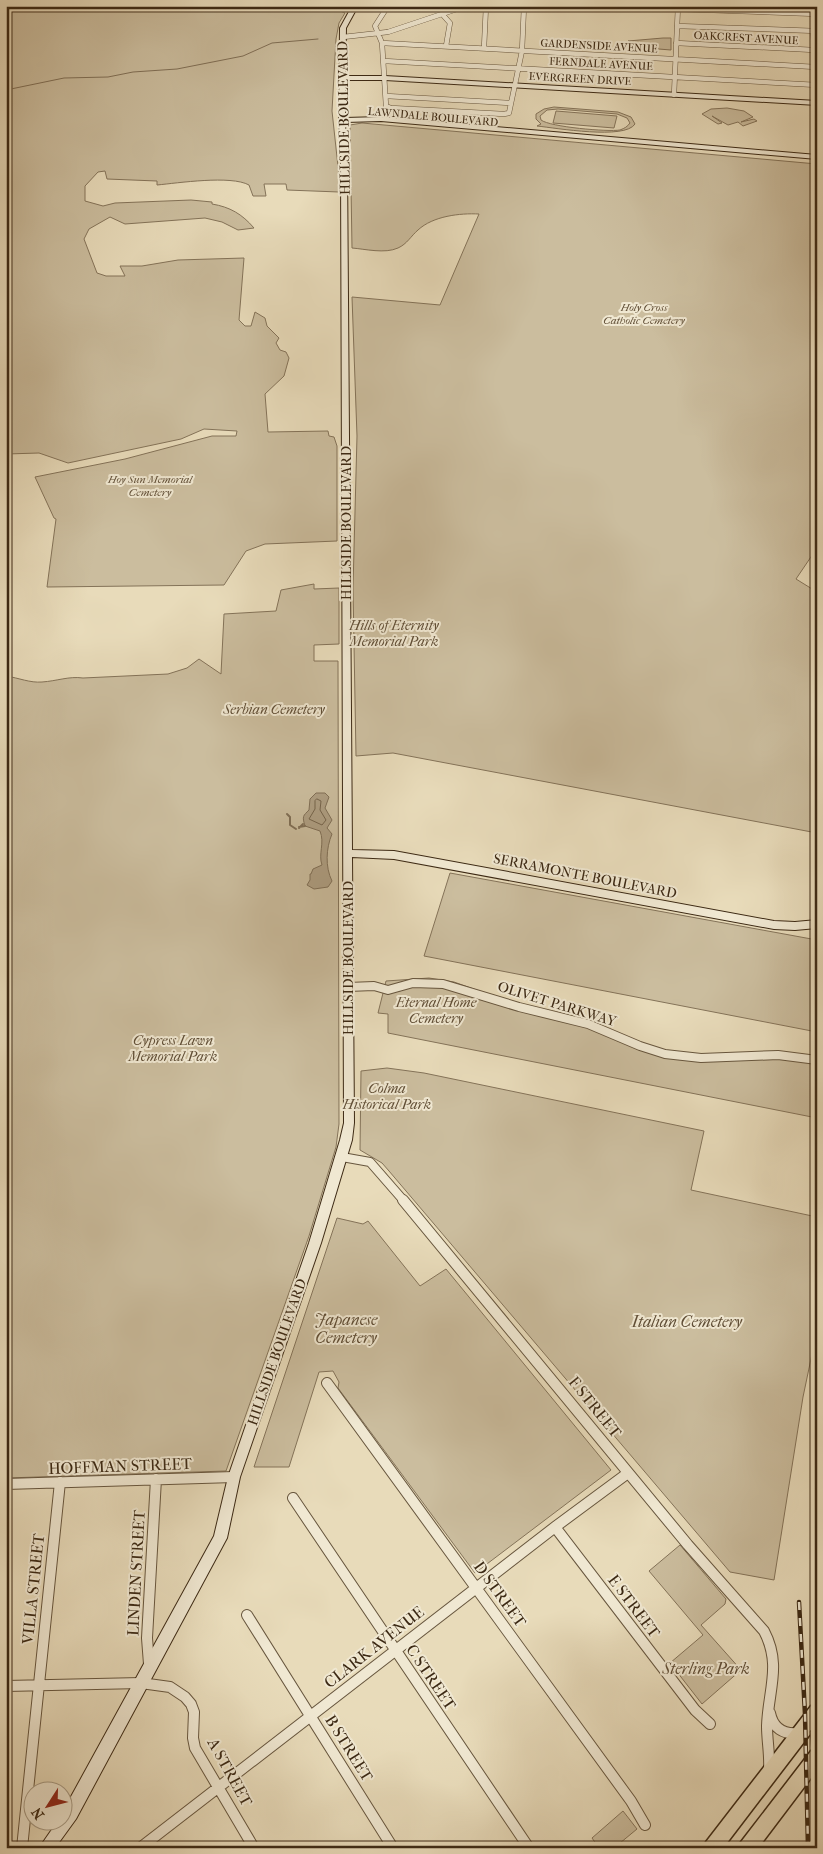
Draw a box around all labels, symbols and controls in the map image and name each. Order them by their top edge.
street label: OAKCREST AVENUE [693,29,799,47]
street label: GARDENSIDE AVENUE [540,36,658,56]
street label: HILLSIDE BOULEVARD [334,40,354,195]
street label: FERNDALE AVENUE [549,55,653,73]
street label: EVERGREEN DRIVE [528,70,632,88]
street label: LAWNDALE BOULEVARD [367,105,499,129]
park label: Holy Cross Catholic Cemetery [603,301,685,327]
street label: HILLSIDE BOULEVARD [338,446,355,600]
park label: Hoy Sun Memorial Cemetery [107,473,193,499]
park label: Hills of Eternity Memorial Park [348,617,440,650]
park label: Serbian Cemetery [222,701,326,718]
street label: SERRAMONTE BOULEVARD [492,850,678,902]
street label: HILLSIDE BOULEVARD [340,881,357,1035]
street label: OLIVET PARKWAY [496,978,619,1030]
park label: Eternal Home Cemetery [395,994,477,1027]
park label: Cypress Lawn Memorial Park [128,1032,217,1065]
park label: Colma Historical Park [342,1080,431,1113]
street label: HILLSIDE BOULEVARD [244,1276,310,1428]
park label: Japanese Cemetery [315,1310,378,1347]
park label: Italian Cemetery [631,1312,743,1331]
street label: F STREET [565,1373,625,1441]
street label: HOFFMAN STREET [48,1454,192,1478]
street label: LINDEN STREET [123,1509,149,1637]
street label: VILLA STREET [18,1533,48,1646]
street label: D STREET [470,1557,530,1631]
street label: E STREET [604,1571,664,1641]
street label: CLARK AVENUE [320,1602,428,1692]
street label: C STREET [402,1641,460,1714]
park label: Sterling Park [661,1659,750,1678]
street label: B STREET [321,1711,377,1785]
street label: A STREET [203,1734,257,1809]
north arrow [22,1782,72,1832]
text: N [28,1804,48,1823]

